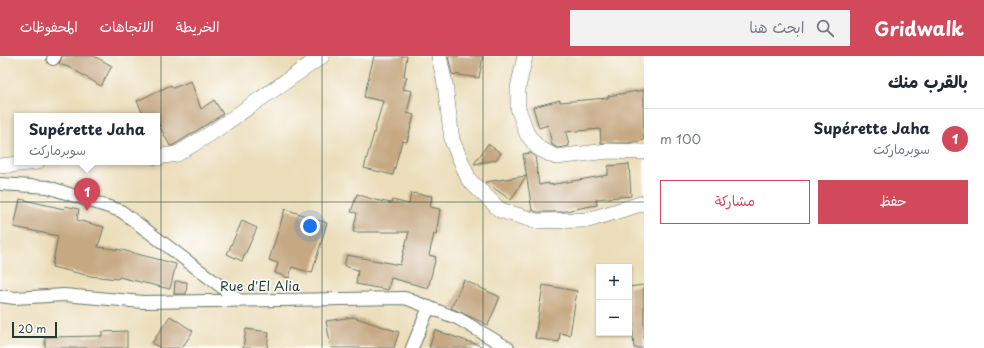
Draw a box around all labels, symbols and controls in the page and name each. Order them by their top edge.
search box [570,10,850,46]
text: Gridwalk [874,14,964,42]
text: ابحث هنا [749,15,804,38]
text: المحفوظات [20,16,78,37]
text: الاتجاهات [100,16,154,37]
text: الخريطة [176,16,219,37]
icon: search [814,17,836,39]
text: بالقرب منك [888,68,968,94]
popup [14,113,160,165]
text: Supérette Jaha [814,116,930,139]
text: Supérette Jaha [29,117,145,140]
text: 100 m [660,129,701,148]
text: 1 [952,129,958,148]
text: سوبرماركت [873,139,930,158]
text: سوبرماركت [29,140,86,159]
pin: 1 [74,178,100,211]
button: مشاركة [660,180,810,224]
button: حفظ [818,180,968,224]
your location [300,216,320,236]
map controls [596,264,632,336]
button: + [596,264,632,300]
street label: Rue d'El Alia [220,276,300,295]
button: − [596,300,632,336]
scale bar [12,320,57,339]
text: 20 m [18,320,46,337]

